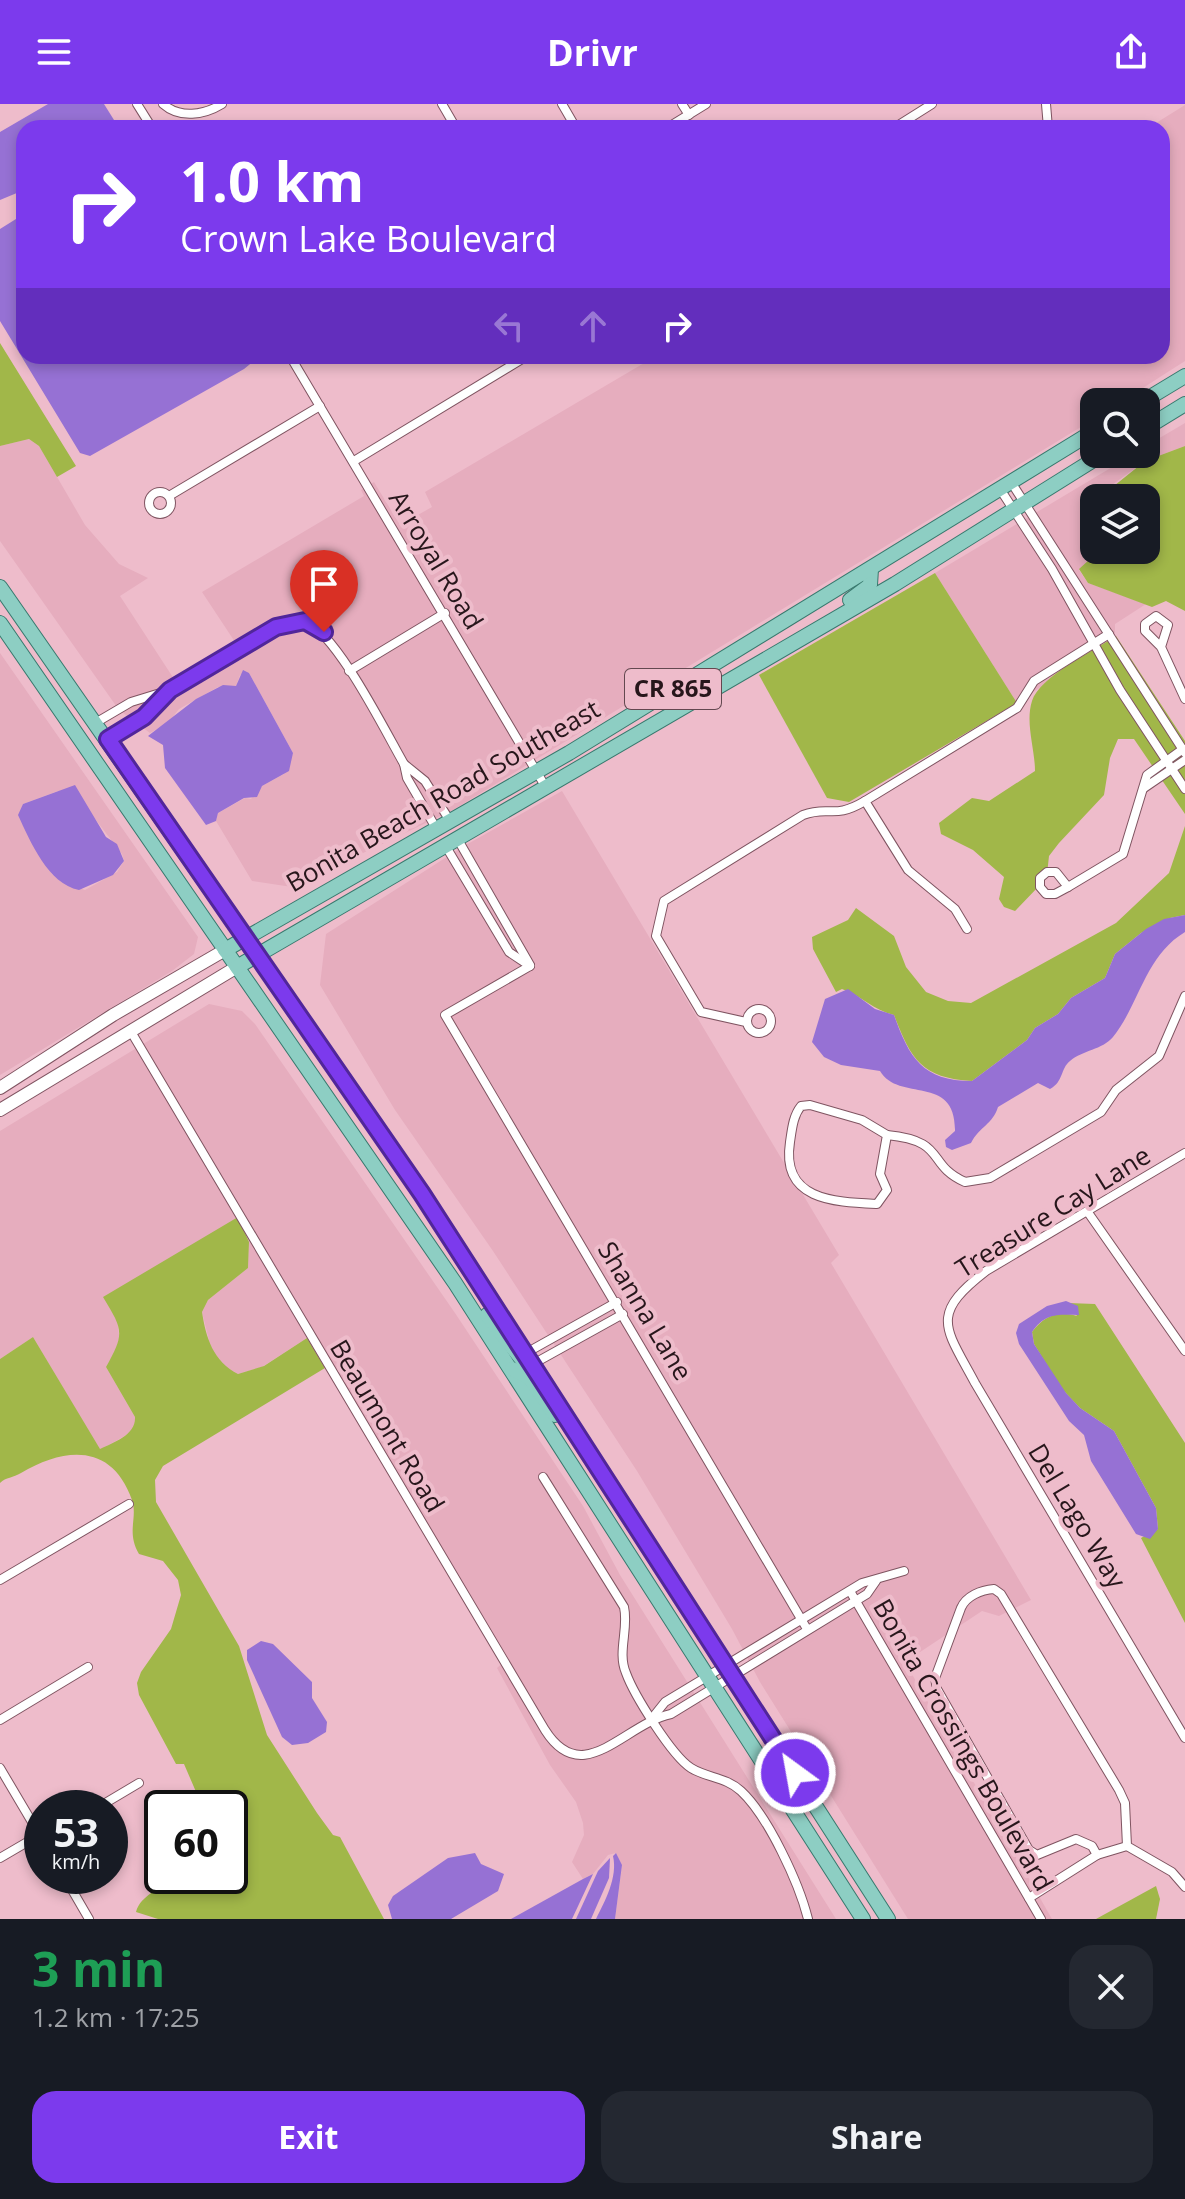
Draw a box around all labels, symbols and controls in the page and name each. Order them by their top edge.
text: Drivr [547,28,638,77]
icon: menu [32,30,76,74]
icon: share [1109,30,1153,74]
text: 1.0 km [180,142,364,218]
icon: right [48,152,152,256]
text: Crown Lake Boulevard [180,214,557,263]
icon: left [487,304,531,348]
icon: ahead [571,304,615,348]
icon: right [655,304,699,348]
map controls [1080,388,1160,564]
button: search [1080,388,1160,468]
street label: Arroyal Road [381,483,493,636]
button: layers [1080,484,1160,564]
pin [290,550,358,632]
icon: arrive [302,562,346,606]
road number: CR 865 [625,669,721,709]
street label: Bonita Beach Road Southeast [279,690,606,900]
street label: Treasure Cay Lane [948,1137,1157,1286]
street label: Shanna Lane [590,1234,702,1387]
street label: Beaumont Road [322,1332,454,1519]
street label: Del Lago Way [1021,1436,1136,1595]
street label: Bonita Crossings Boulevard [865,1592,1062,1897]
position arrow [753,1731,837,1815]
speed limit sign: 60 [144,1790,248,1894]
text: 53 [53,1804,99,1859]
text: km/h [52,1848,100,1875]
text: 3 min [32,1936,165,2001]
button: close [1069,1945,1153,2029]
text: 1.2 km · 17:25 [32,1999,200,2035]
button: Exit [32,2091,585,2183]
button: Share [601,2091,1153,2183]

